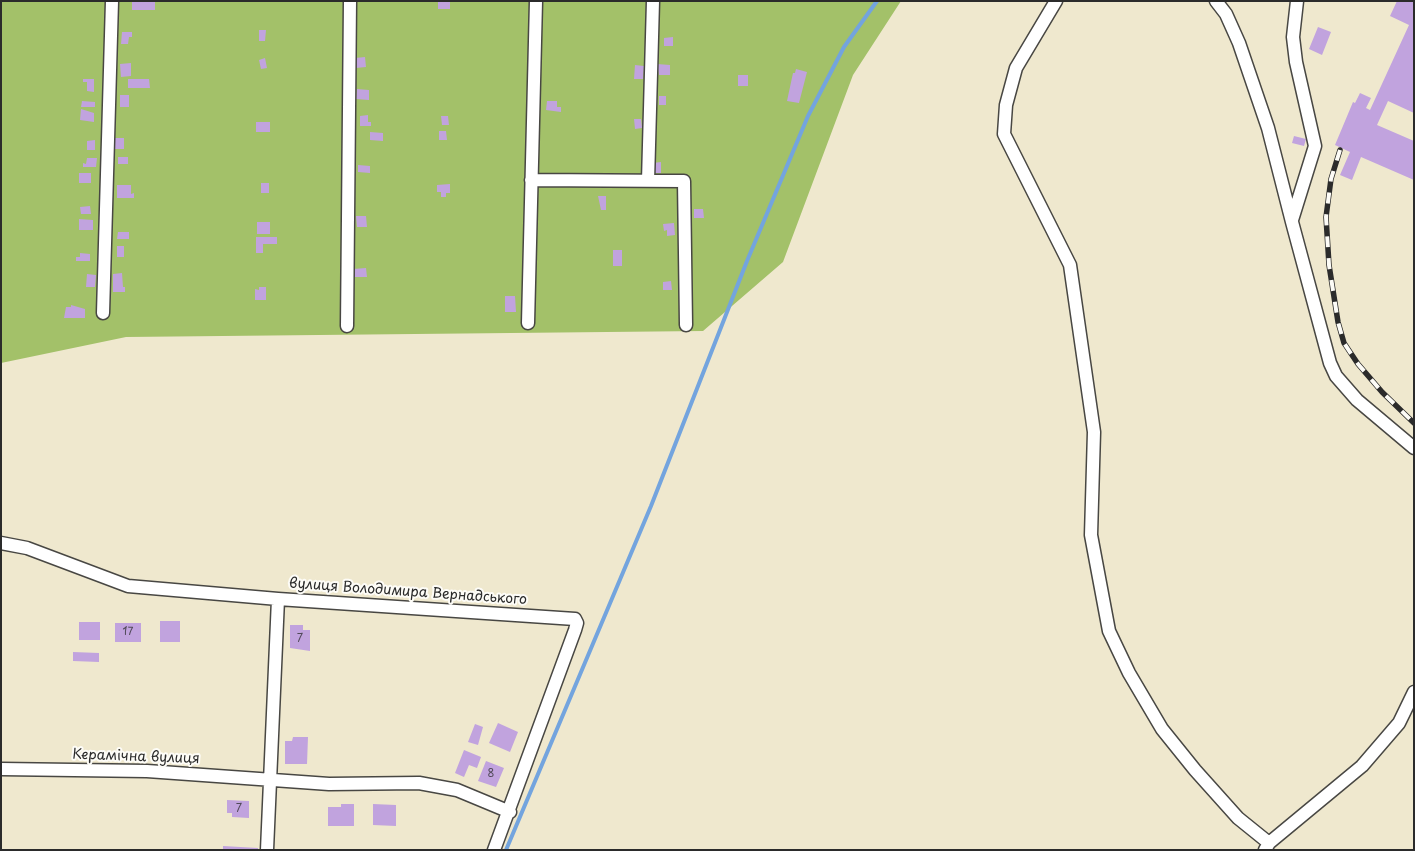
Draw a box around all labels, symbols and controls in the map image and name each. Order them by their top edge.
street label: вулиця Володимира Вернадського [289,575,527,609]
house number: 17 [123,625,133,639]
house number: 7 [297,632,303,646]
street label: Керамічна вулиця [72,746,200,768]
house number: 8 [488,767,494,781]
house number: 7 [236,802,242,816]

